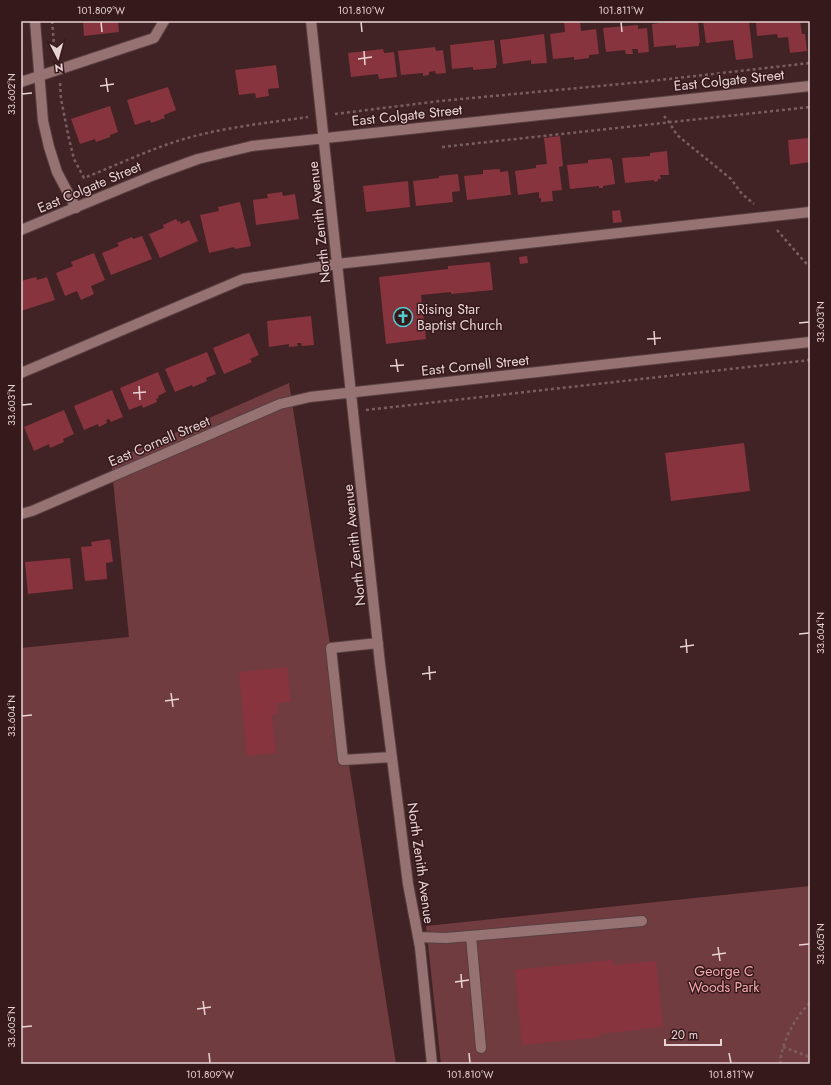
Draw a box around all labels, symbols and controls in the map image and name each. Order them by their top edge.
text: 101.809°W [77,3,125,18]
text: 101.810°W [338,3,384,18]
text: 101.811°W [598,3,644,18]
north arrow [38,38,78,78]
text: N [54,60,64,76]
street label: East Colgate Street [673,64,786,96]
text: 33.602°N [4,73,19,115]
street label: East Colgate Street [351,99,464,131]
street label: East Colgate Street [34,156,145,218]
street label: North Zenith Avenue [303,160,335,284]
place label: Rising Star Baptist Church [417,299,503,335]
text: 33.603°N [813,301,828,343]
church icon: Rising Star Baptist Church [392,306,414,328]
street label: East Cornell Street [420,349,531,381]
text: 33.603°N [4,384,19,426]
street label: East Cornell Street [105,410,213,471]
street label: North Zenith Avenue [338,483,370,607]
text: 33.604°N [813,612,828,654]
text: 33.604°N [4,695,19,737]
street label: North Zenith Avenue [403,801,439,925]
text: 33.605°N [813,923,828,965]
park label: George C Woods Park [689,961,760,997]
text: 33.605°N [4,1006,19,1048]
scale bar [665,1021,721,1047]
text: 20 m [671,1026,698,1044]
text: 101.809°W [186,1067,234,1082]
text: 101.810°W [447,1067,493,1082]
text: 101.811°W [708,1067,754,1082]

